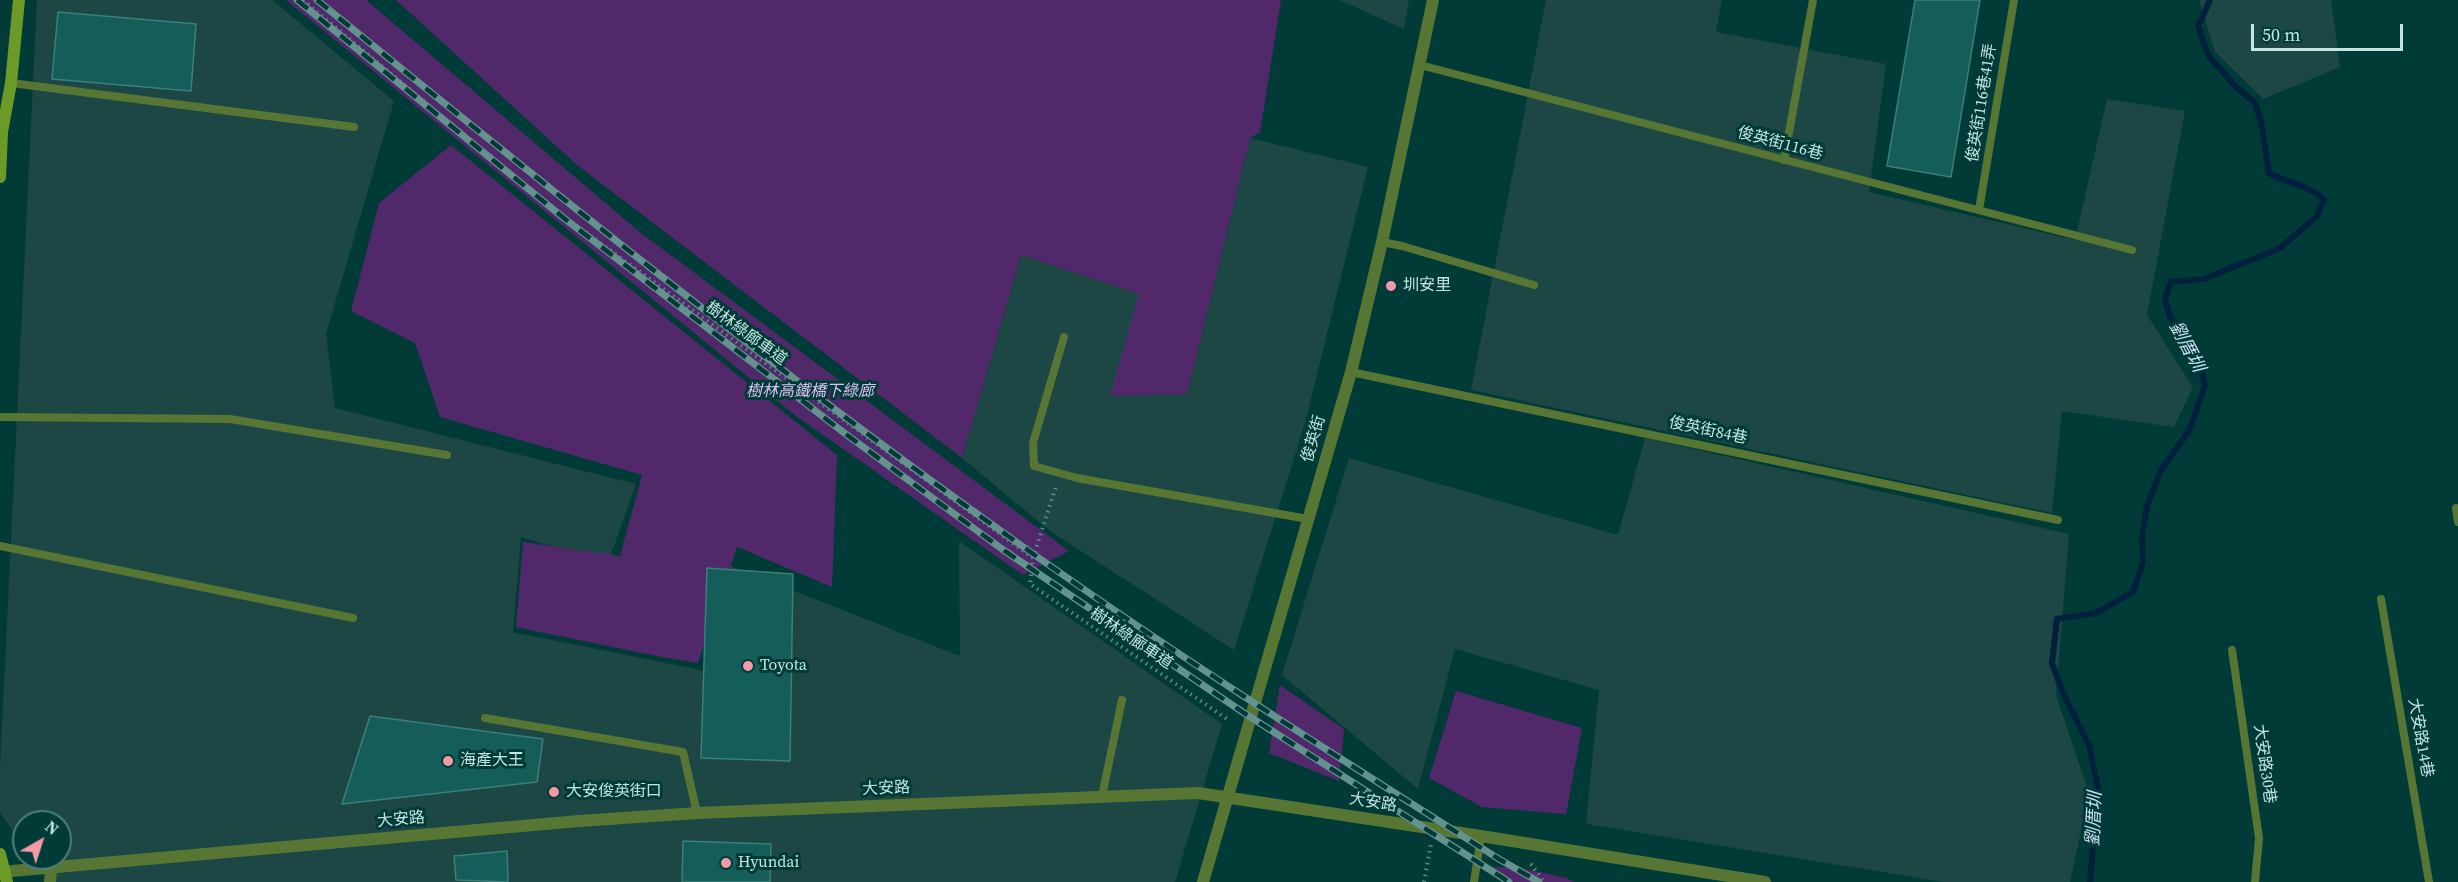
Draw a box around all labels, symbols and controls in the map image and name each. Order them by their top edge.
scale bar [2254,12,2406,50]
text: 50 m [2262,22,2300,47]
street label: 俊英街116巷41弄 [1963,42,2001,164]
street label: 俊英街116巷 [1735,123,1825,165]
place label: 圳安里 [1403,276,1451,296]
marker: 圳安里 [1384,279,1398,293]
street label: 樹林綠廊車道 [702,298,790,370]
water label: 劉厝圳 [2164,318,2208,376]
park label: 樹林高鐵橋下綠廊 [746,382,874,402]
street label: 俊英街 [1298,413,1330,465]
street label: 俊英街84巷 [1667,413,1749,449]
street label: 樹林綠廊車道 [1086,604,1176,674]
place label: Toyota [760,656,807,676]
marker: Toyota [741,659,755,673]
street label: 大安路14巷 [2404,697,2436,779]
street label: 大安路30巷 [2249,723,2279,805]
place label: 海產大王 [460,751,524,771]
marker: 海產大王 [441,754,455,768]
street label: 大安路 [862,779,910,799]
place label: 大安俊英街口 [566,782,662,802]
marker: 大安俊英街口 [547,785,561,799]
street label: 大安路 [1348,790,1398,816]
water label: 劉厝圳 [2083,791,2107,847]
street label: 大安路 [376,808,426,832]
north arrow [12,810,72,870]
text: N [41,815,64,840]
place label: Hyundai [738,853,799,873]
marker: Hyundai [719,856,733,870]

